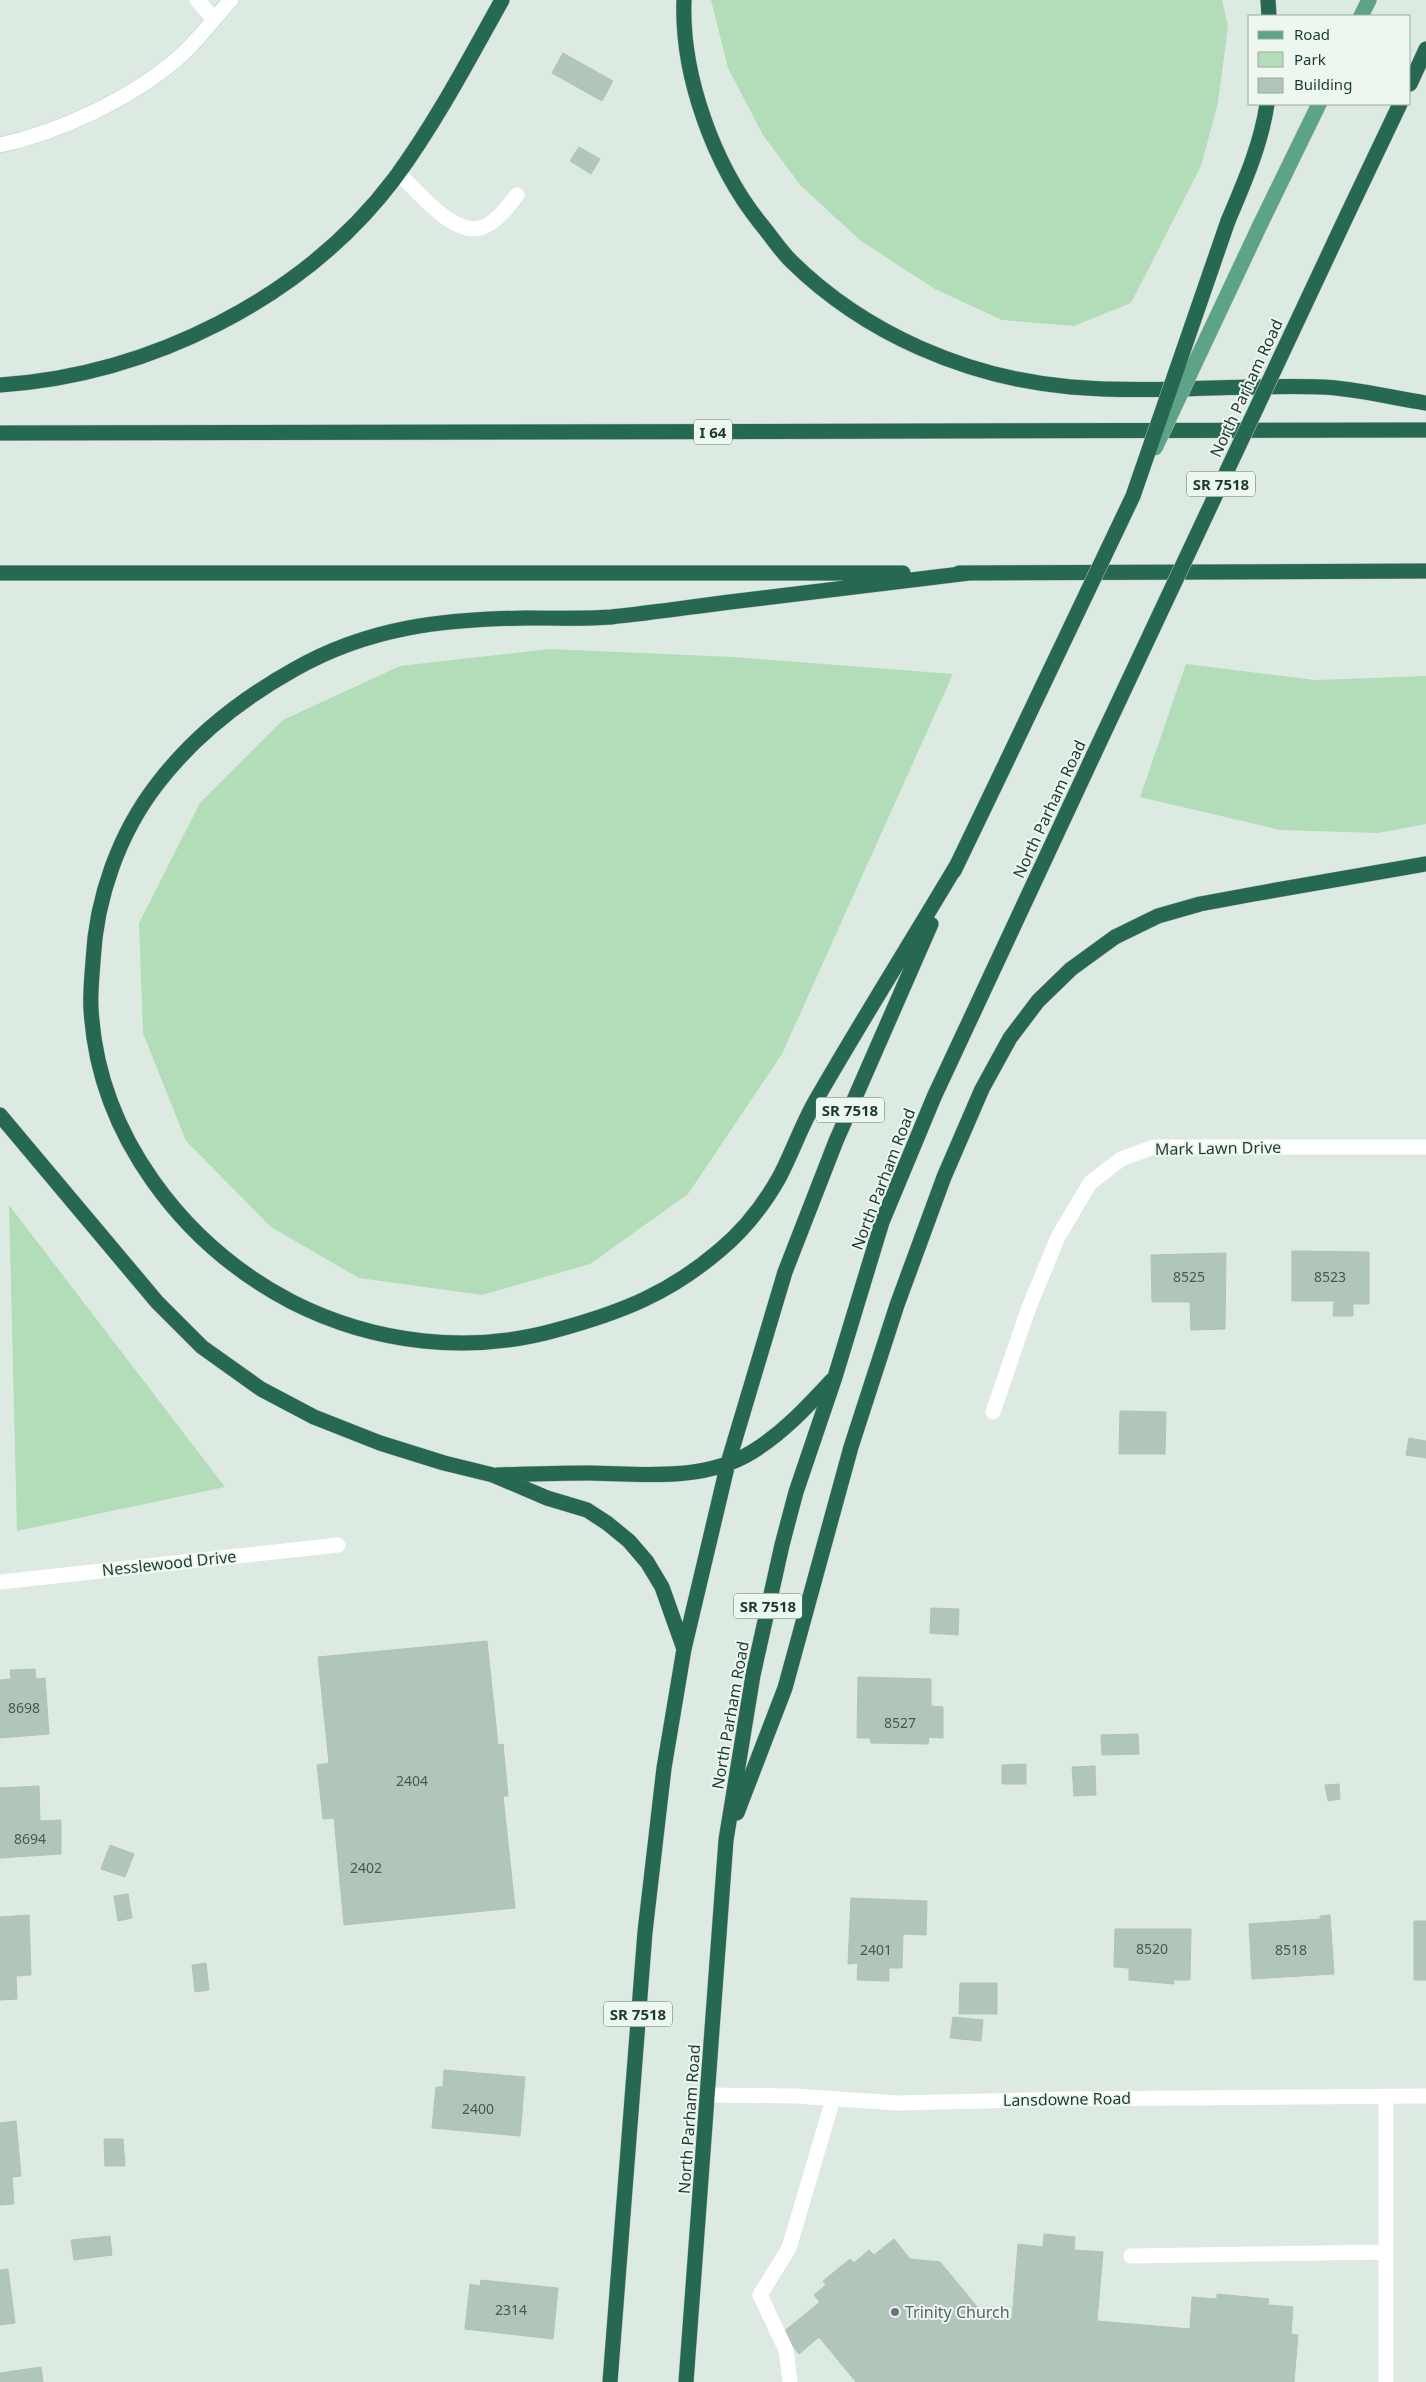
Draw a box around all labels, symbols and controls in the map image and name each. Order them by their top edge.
legend [1248,15,1411,105]
text: Road [1294,24,1330,44]
text: Park [1294,49,1326,69]
text: Building [1294,74,1352,94]
street label: North Parham Road [1204,315,1288,461]
road number: I 64 [694,420,732,444]
road number: SR 7518 [1187,472,1255,496]
street label: North Parham Road [1007,736,1091,882]
road number: SR 7518 [816,1098,884,1122]
street label: North Parham Road [846,1105,920,1253]
street label: Mark Lawn Drive [1155,1136,1281,1160]
house number: 8525 [1173,1267,1205,1286]
house number: 8523 [1314,1267,1346,1286]
street label: Nesslewood Drive [101,1545,237,1581]
road number: SR 7518 [734,1594,802,1618]
street label: North Parham Road [706,1639,754,1791]
house number: 8698 [8,1698,40,1717]
house number: 8527 [884,1713,916,1732]
house number: 2404 [396,1771,428,1790]
house number: 8694 [14,1829,46,1848]
house number: 2402 [350,1858,382,1877]
house number: 8520 [1136,1939,1168,1958]
house number: 2401 [860,1940,892,1959]
house number: 8518 [1275,1940,1307,1959]
road number: SR 7518 [604,2002,672,2026]
street label: North Parham Road [673,2043,705,2195]
street label: Lansdowne Road [1003,2087,1131,2111]
house number: 2400 [462,2099,494,2118]
house number: 2314 [495,2300,527,2319]
place label: Trinity Church [905,2301,1010,2323]
marker: Trinity Church [889,2306,901,2318]

